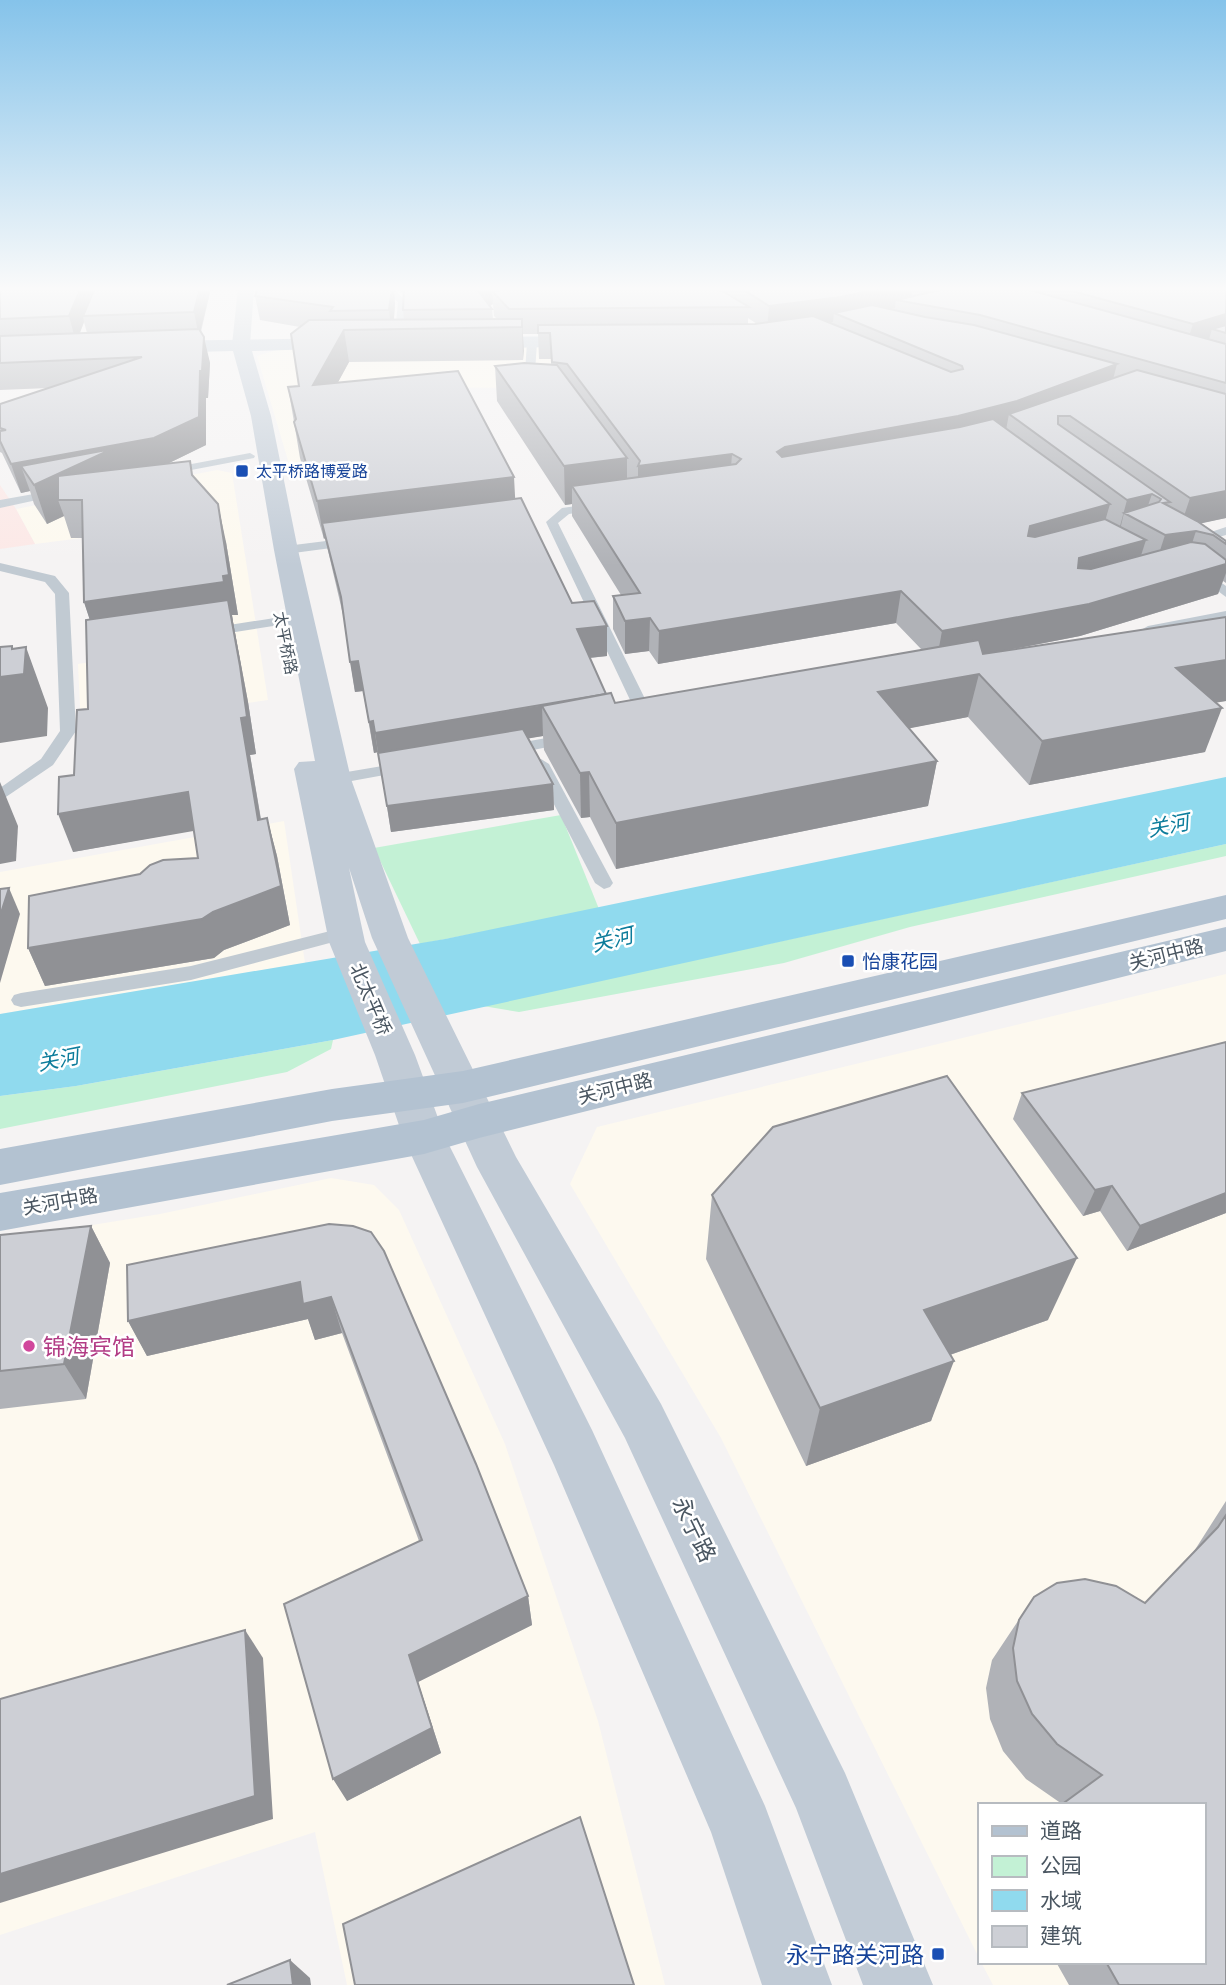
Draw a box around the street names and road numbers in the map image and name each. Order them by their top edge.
street label: 太平桥路 [270,610,302,676]
street label: 关河中路 [1126,933,1206,975]
street label: 北太平桥 [345,959,397,1039]
street label: 关河中路 [575,1067,655,1109]
street label: 关河中路 [20,1183,100,1219]
street label: 永宁路 [666,1491,724,1567]

